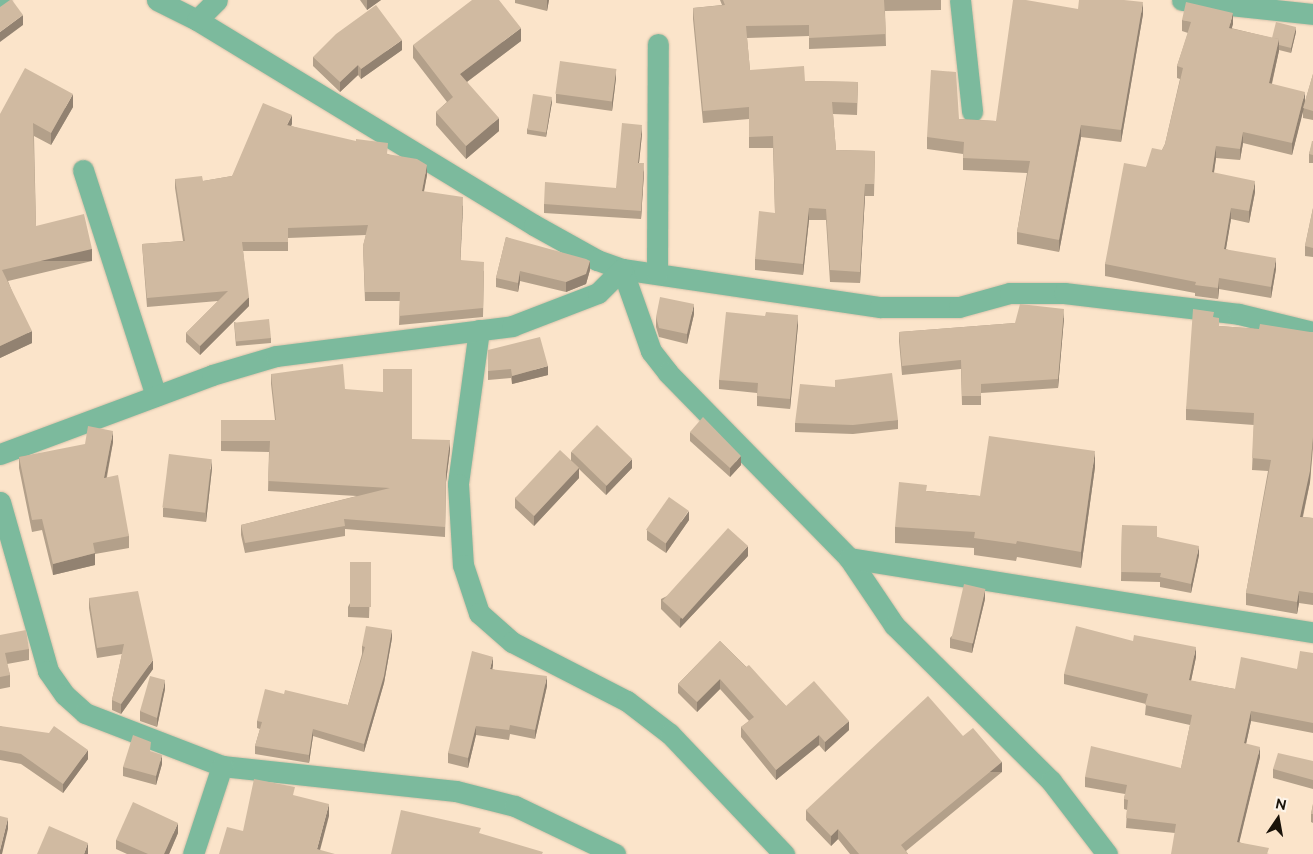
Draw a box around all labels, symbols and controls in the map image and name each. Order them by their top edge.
north arrow [1253,794,1303,844]
text: N [1274,795,1288,813]

